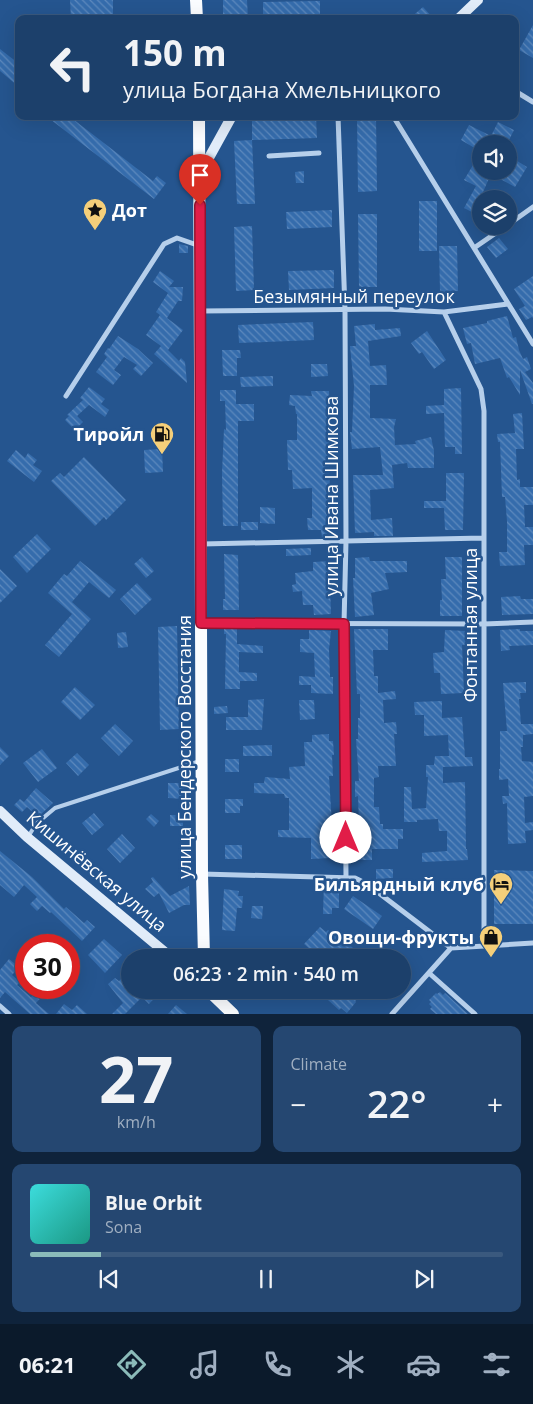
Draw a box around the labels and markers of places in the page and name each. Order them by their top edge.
pin [179,154,221,205]
place icon: Дот [82,197,108,231]
place label: Дот [112,198,147,222]
fuel station icon: Тиройл [149,421,175,455]
place label: Тиройл [74,422,144,446]
hotel icon: Бильярдный клуб [488,871,514,905]
place label: Бильярдный клуб [314,872,484,896]
shop icon: Овощи-фрукты [478,924,504,958]
place label: Овощи-фрукты [328,925,474,949]

